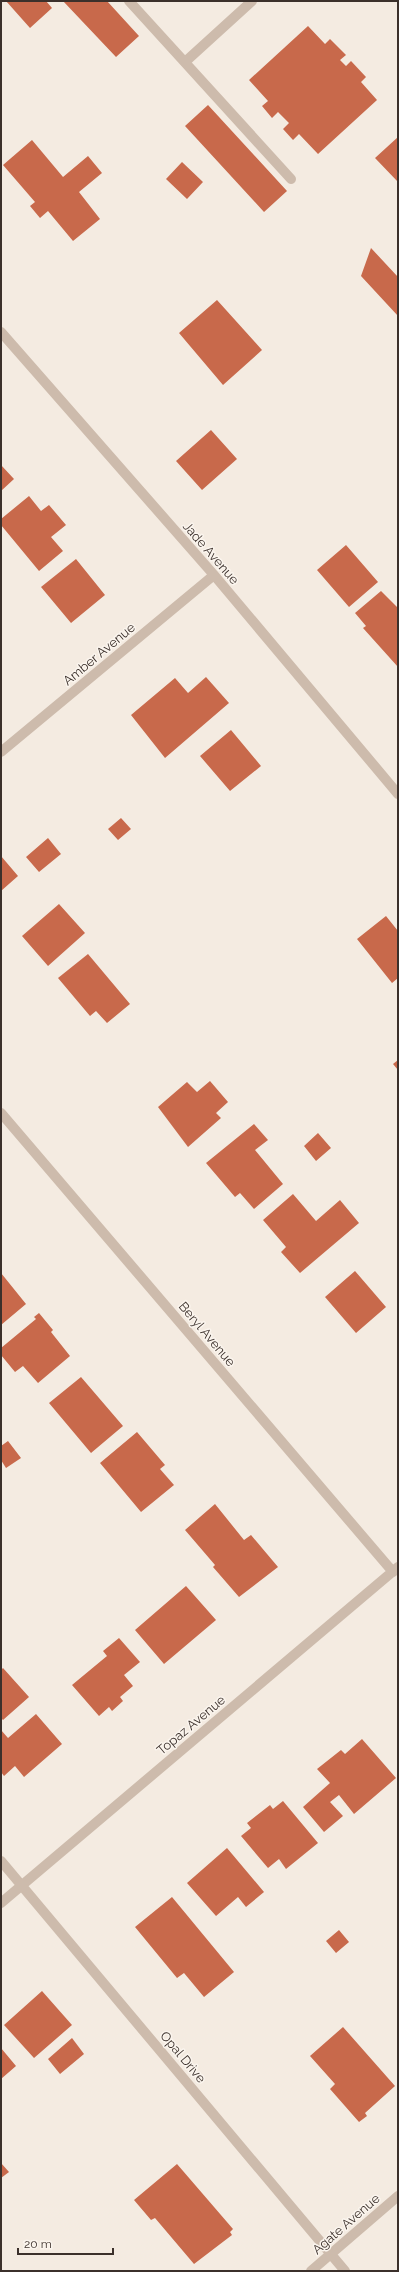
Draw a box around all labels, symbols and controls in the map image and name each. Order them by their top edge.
street label: Jade Avenue [180,519,242,587]
street label: Amber Avenue [60,619,138,688]
street label: Beryl Avenue [176,1299,239,1370]
street label: Topaz Avenue [154,1692,228,1758]
street label: Opal Drive [157,2028,209,2086]
street label: Agate Avenue [309,2191,383,2257]
scale bar [18,2230,113,2256]
text: 20 m [24,2237,52,2251]

